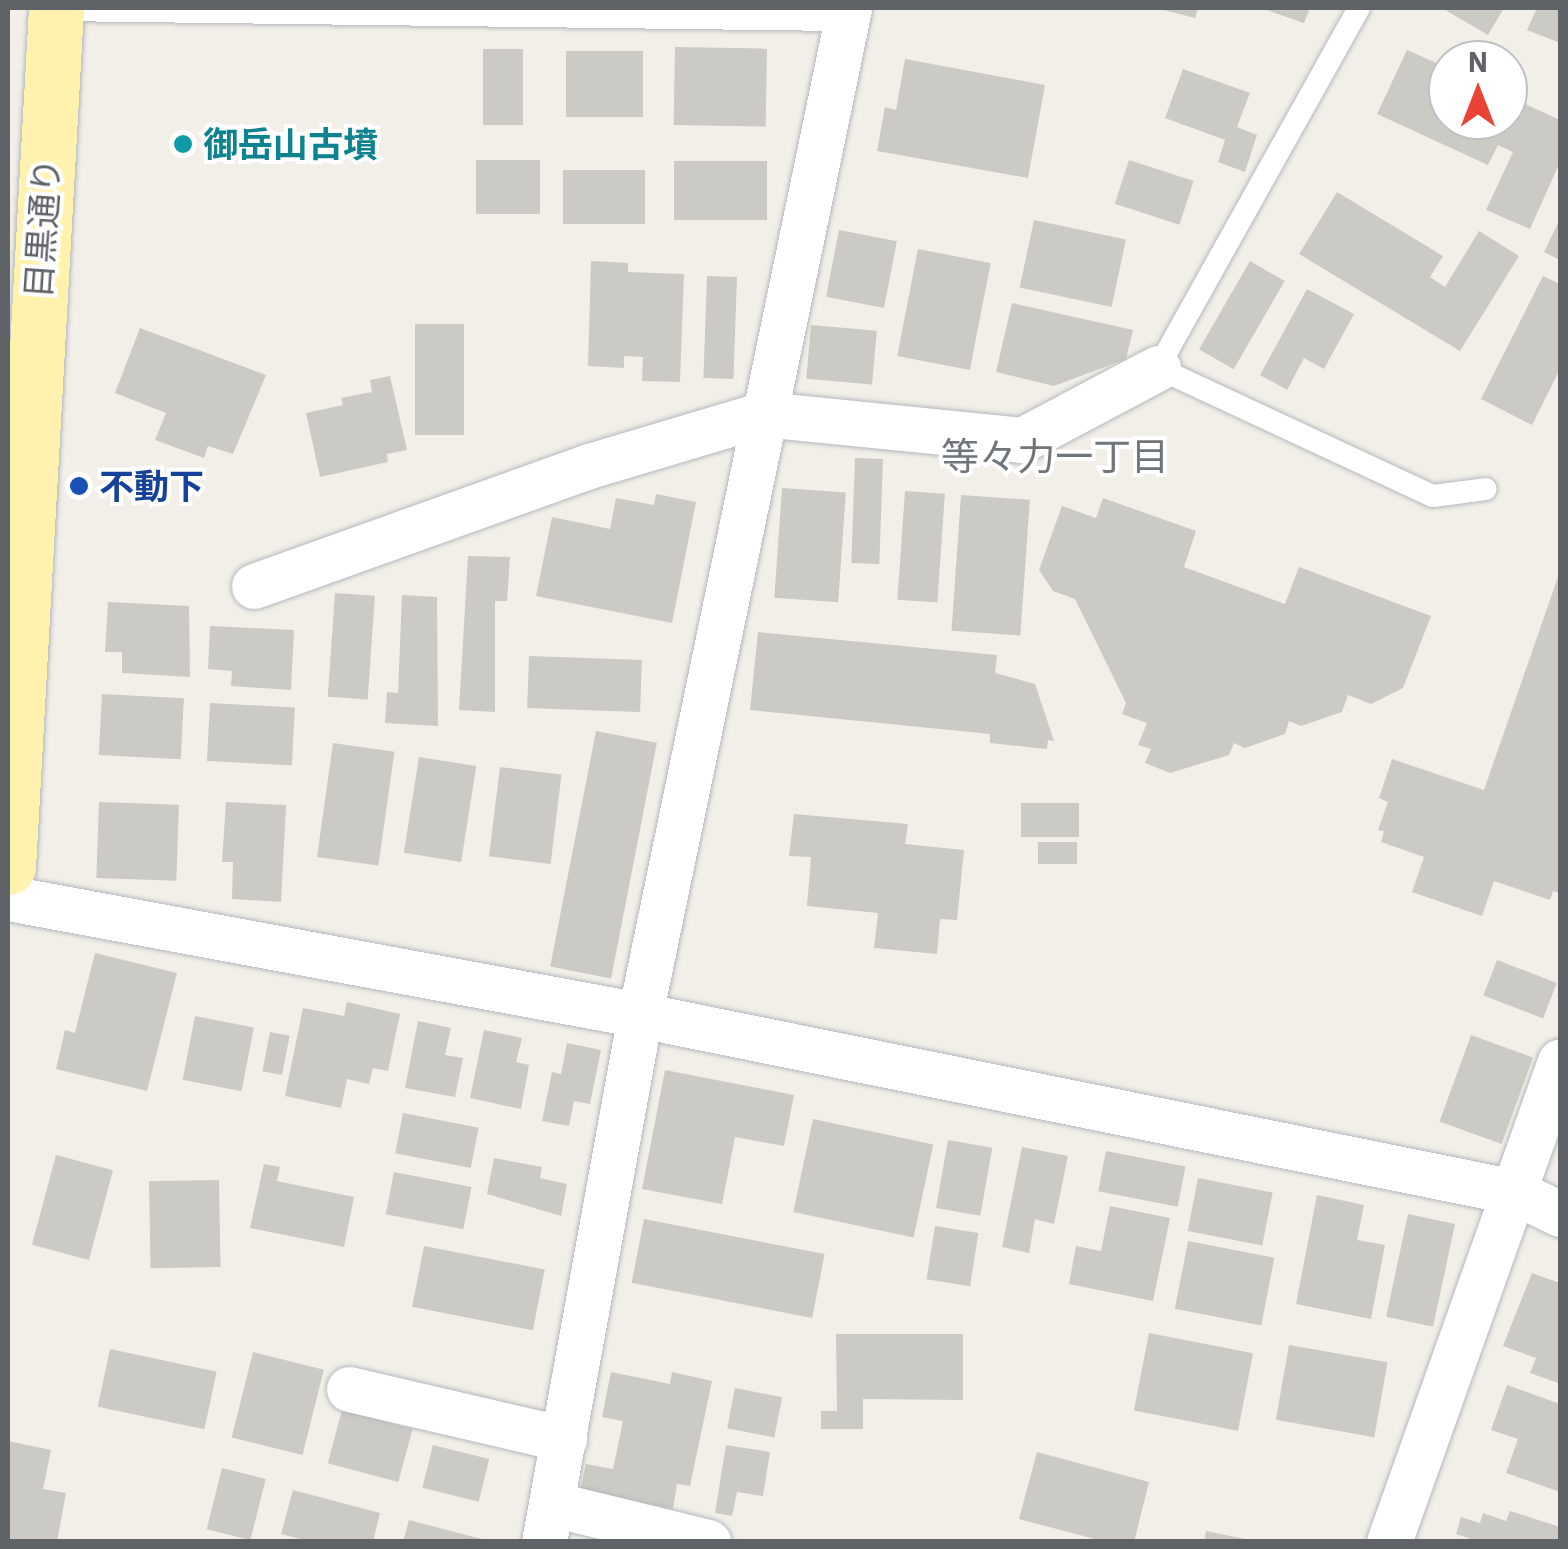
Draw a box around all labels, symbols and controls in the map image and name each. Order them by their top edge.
north arrow [1428,40,1528,140]
text: N [1468,43,1488,80]
place label: 御岳山古墳 [203,123,378,165]
marker: 御岳山古墳 [172,133,194,155]
street label: 目黒通り [16,157,68,299]
district label: 等々力一丁目 [941,433,1169,479]
place label: 不動下 [99,465,204,507]
marker: 不動下 [68,475,90,497]

